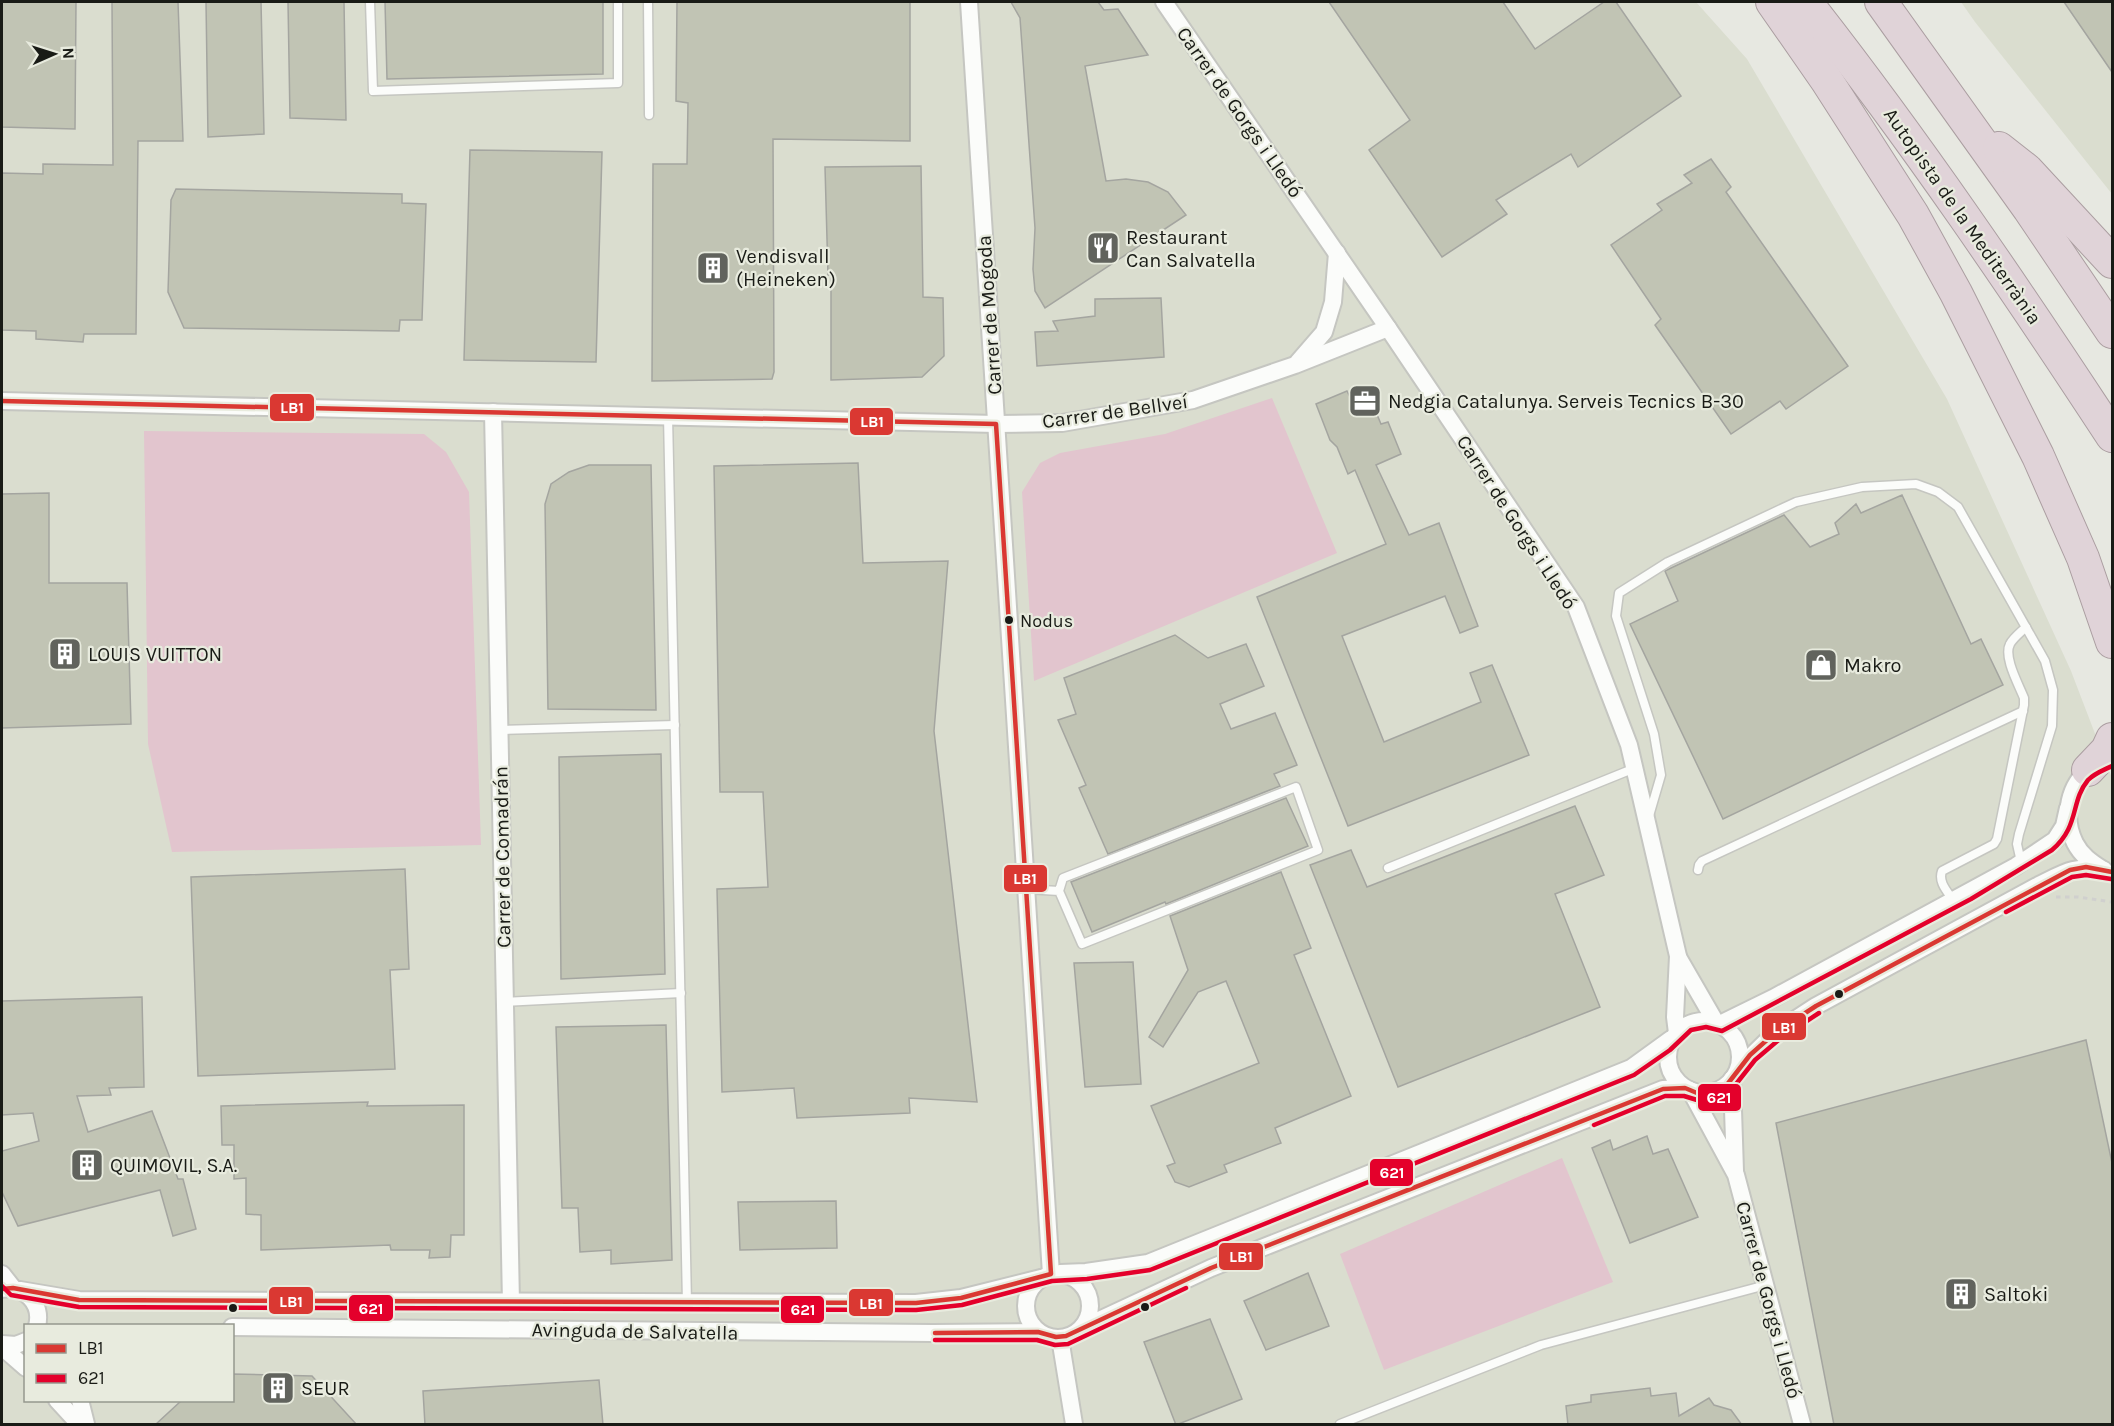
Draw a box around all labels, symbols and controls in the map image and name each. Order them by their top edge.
street label: Carrer de Gorgs i Lledó [1172,23,1307,202]
north arrow [24,24,84,84]
text: N [59,47,78,59]
street label: Autopista de la Mediterrània [1879,104,2046,329]
place label: Restaurant Can Salvatella [1126,226,1256,272]
restaurant icon: Restaurant Can Salvatella [1085,230,1121,266]
street label: Carrer de Mogoda [972,234,1007,395]
place label: Vendisvall (Heineken) [736,245,836,291]
building icon: Vendisvall (Heineken) [695,250,731,286]
office icon: Nedgia Catalunya. Serveis Tecnics B-30 [1347,383,1383,419]
street label: Carrer de Bellveí [1041,390,1190,433]
place label: Nedgia Catalunya. Serveis Tecnics B-30 [1388,390,1744,413]
line badge: LB1 [269,393,315,422]
text: LB1 [280,398,304,417]
line badge: LB1 [849,407,894,436]
text: LB1 [860,412,884,431]
street label: Carrer de Gorgs i Lledó [1452,431,1581,614]
place label: Nodus [1020,610,1073,632]
marker: Nodus [1003,614,1015,626]
building icon: LOUIS VUITTON [47,636,83,672]
place label: LOUIS VUITTON [88,643,222,666]
shop icon: Makro [1803,647,1839,683]
place label: Makro [1844,654,1901,677]
street label: Carrer de Comadrán [489,766,516,948]
line badge: LB1 [1003,864,1048,893]
text: LB1 [1013,869,1037,888]
unlabelled marker [1833,988,1845,1000]
line badge: LB1 [1761,1012,1807,1041]
text: LB1 [1772,1018,1796,1037]
line badge: 621 [1697,1083,1742,1112]
text: 621 [1706,1088,1732,1107]
building icon: QUIMOVIL, S.A. [69,1147,105,1183]
place label: QUIMOVIL, S.A. [110,1154,237,1177]
line badge: 621 [1369,1158,1414,1187]
text: 621 [1379,1163,1405,1182]
street label: Carrer de Gorgs i Lledó [1731,1199,1806,1401]
line badge: LB1 [1218,1242,1264,1271]
text: LB1 [1229,1247,1253,1266]
building icon: Saltoki [1943,1276,1979,1312]
place label: Saltoki [1984,1283,2048,1306]
line badge: LB1 [268,1286,314,1315]
line badge: LB1 [848,1288,894,1317]
text: LB1 [279,1292,303,1311]
line badge: 621 [348,1294,394,1322]
text: LB1 [859,1294,883,1313]
line badge: 621 [780,1295,825,1324]
text: 621 [358,1299,384,1318]
text: 621 [790,1300,816,1319]
unlabelled marker [1139,1301,1151,1313]
unlabelled marker [227,1302,239,1314]
street label: Avinguda de Salvatella [531,1318,739,1345]
legend [24,1324,234,1402]
text: LB1 [78,1337,104,1359]
text: 621 [78,1367,105,1389]
building icon: SEUR [260,1370,296,1406]
place label: SEUR [301,1377,350,1400]

